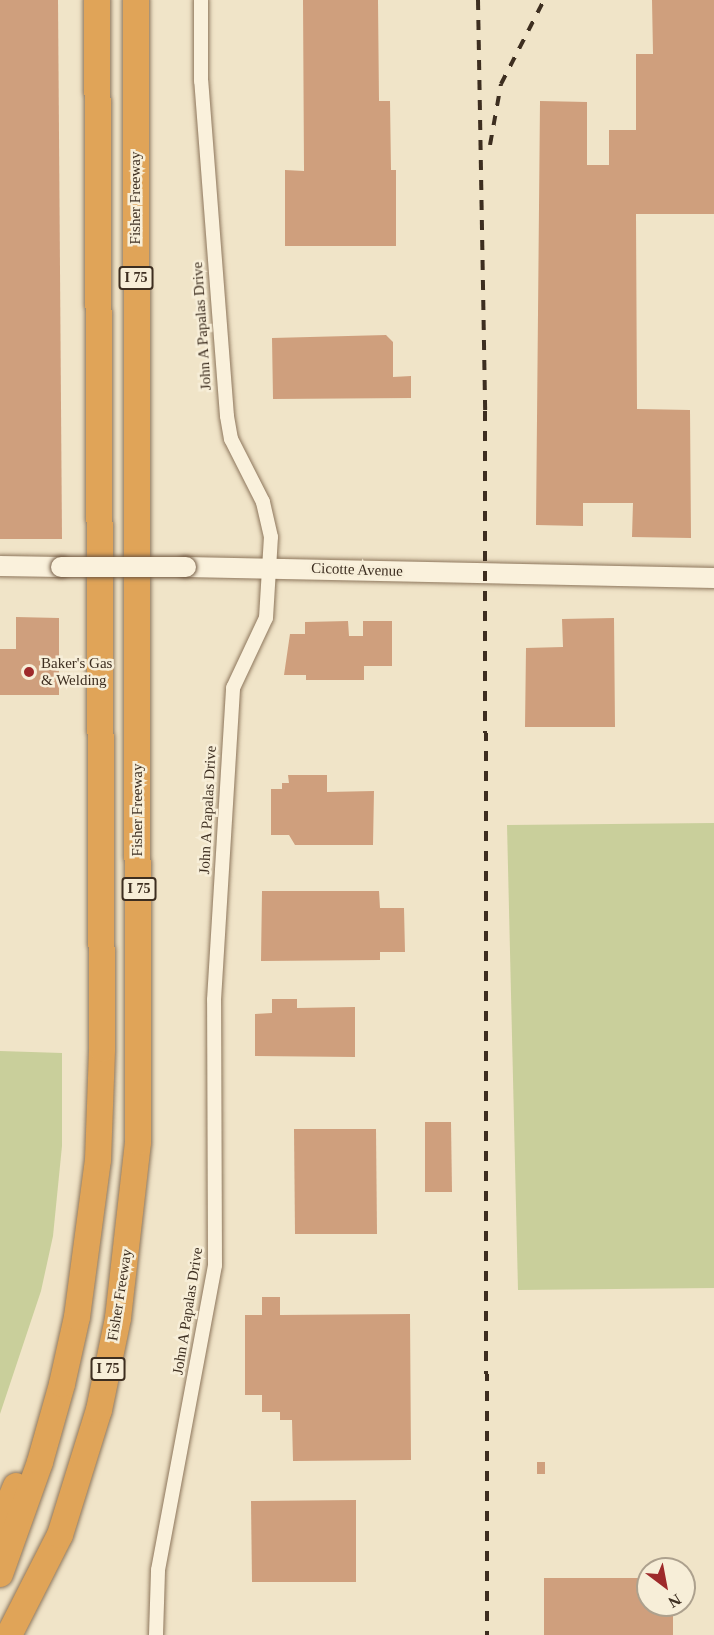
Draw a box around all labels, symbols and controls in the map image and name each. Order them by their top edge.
street label: Fisher Freeway [127,152,145,244]
street label: John A Papalas Drive [188,260,216,392]
road number: I 75 [118,267,154,289]
street label: Cicotte Avenue [310,559,404,581]
place label: Baker's Gas & Welding [41,654,112,689]
marker: Baker's Gas & Welding [22,665,36,679]
street label: John A Papalas Drive [196,744,220,876]
street label: Fisher Freeway [129,764,147,856]
road number: I 75 [121,878,157,900]
street label: John A Papalas Drive [169,1245,207,1377]
street label: Fisher Freeway [104,1248,136,1342]
road number: I 75 [90,1358,126,1380]
north arrow [636,1557,696,1617]
text: N [665,1591,684,1611]

